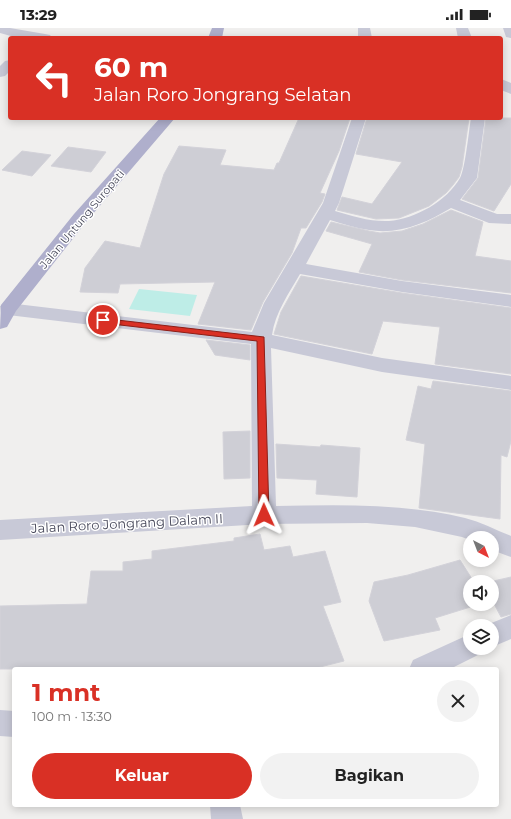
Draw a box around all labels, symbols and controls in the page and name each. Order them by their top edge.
text: 13:29 [20,5,57,24]
text: 60 m [94,50,168,84]
icon: left [28,52,80,104]
text: Jalan Roro Jongrang Selatan [94,84,352,106]
street label: Jalan Untung Suropati [36,167,127,272]
pin [86,303,120,337]
icon: arrive [92,309,114,331]
position arrow [243,494,285,536]
street label: Jalan Roro Jongrang Dalam II [30,510,223,536]
north arrow [463,531,499,567]
map controls [463,531,499,655]
button: sound [463,575,499,611]
button: layers [463,619,499,655]
text: 1 mnt [32,678,100,707]
button: close [437,680,479,722]
text: 100 m · 13:30 [32,708,112,724]
button: Keluar [32,753,252,799]
button: Bagikan [260,753,479,799]

